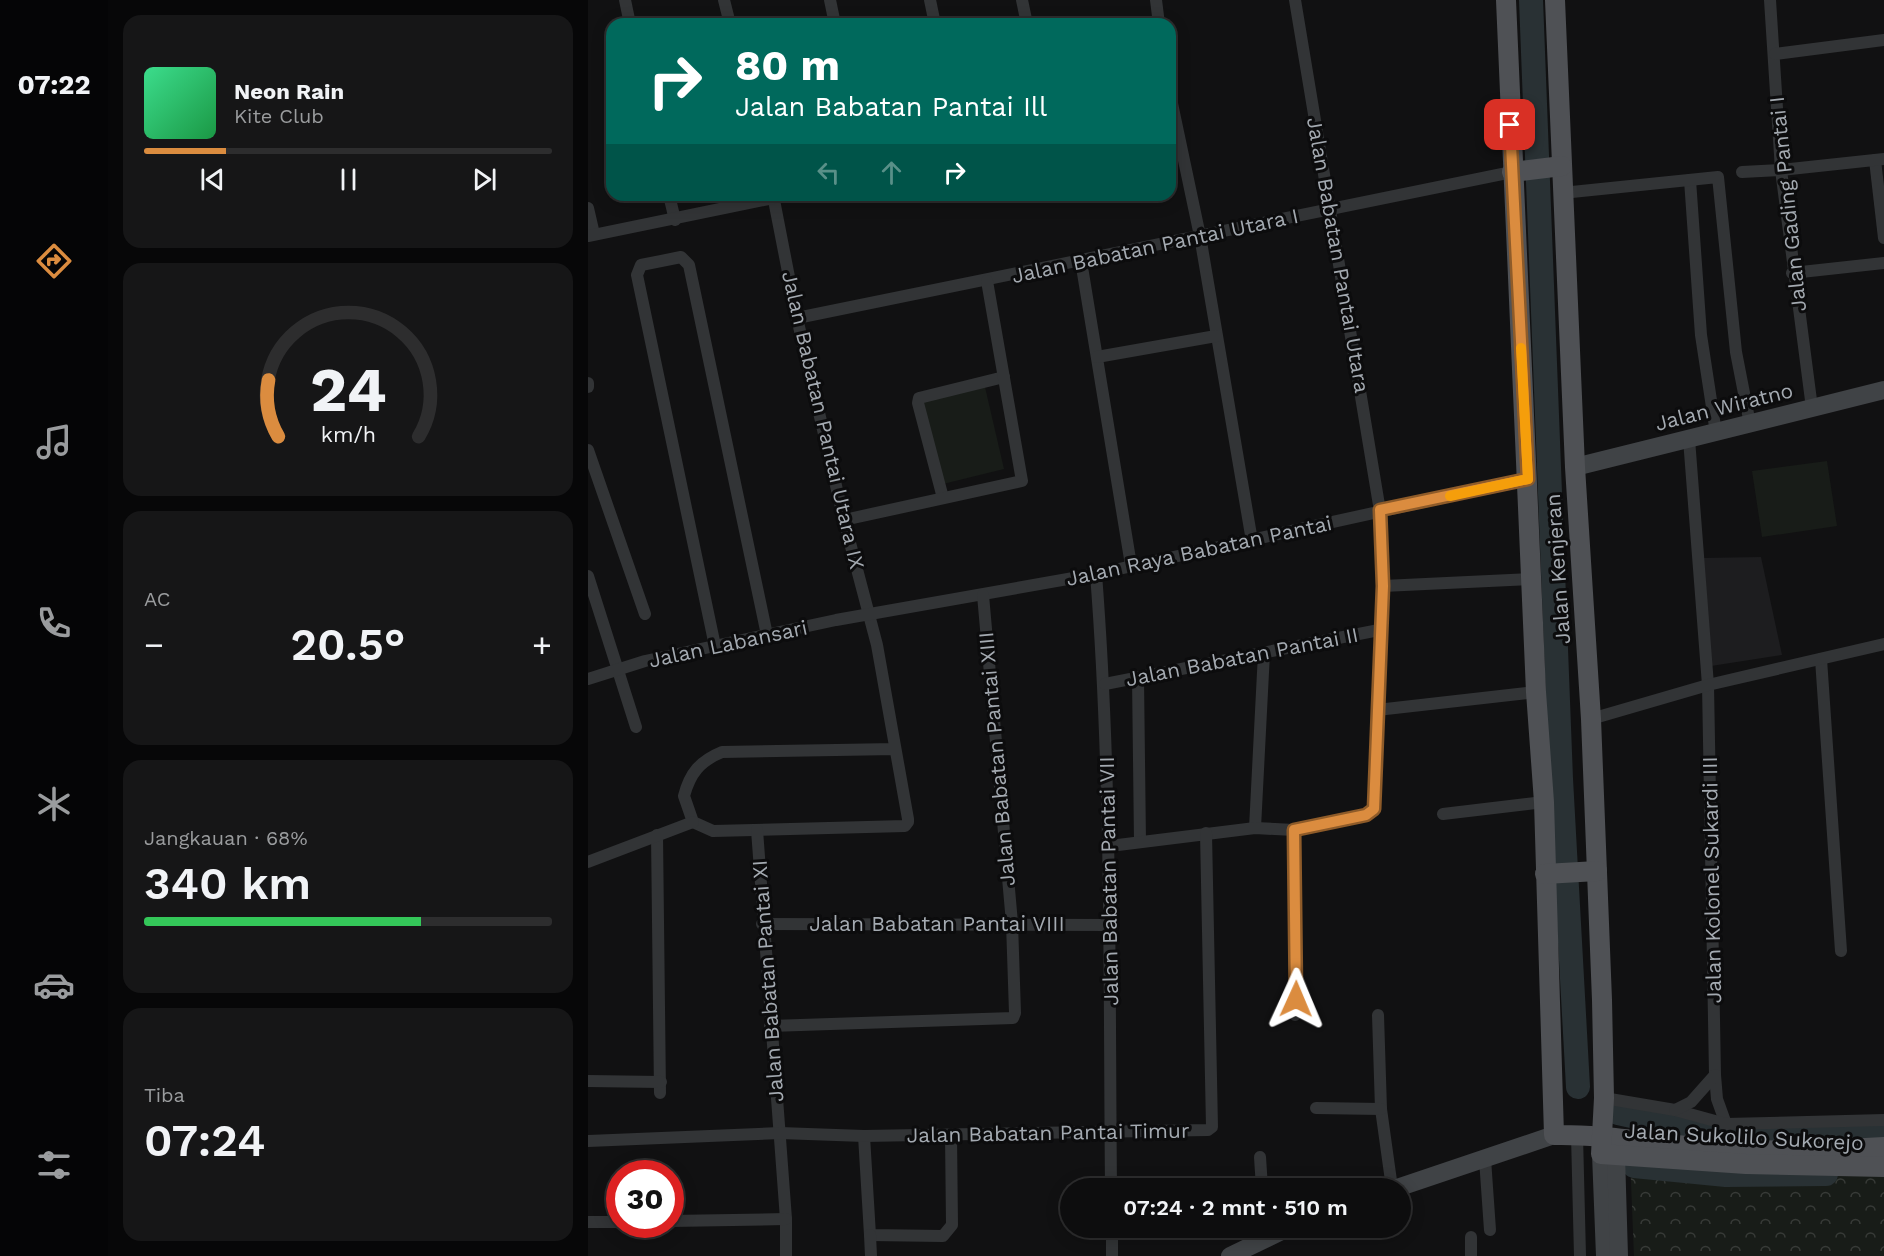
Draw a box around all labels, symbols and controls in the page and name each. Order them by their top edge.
text: 80 m [735,41,840,90]
icon: right [636,42,714,120]
text: 07:22 [18,69,90,101]
text: Neon Rain [234,79,344,104]
text: Jalan Babatan Pantai Ill [735,91,1047,123]
street label: Jalan Gading Pantai I [1764,95,1811,313]
pin [1484,99,1535,150]
text: Kite Club [234,104,324,128]
icon: arrive [1493,108,1526,141]
street label: Jalan Babatan Pantai Utara [1302,115,1375,395]
icon: left [812,156,845,189]
icon: ahead [875,156,908,189]
icon: right [938,156,971,189]
icon: previous [196,163,229,196]
icon: pause [332,163,365,196]
icon: next [468,163,501,196]
street label: Jalan Babatan Pantai Utara I [1009,203,1301,288]
icon: directions [33,240,75,282]
street label: Jalan Babatan Pantai Utara IX [777,268,870,571]
text: 24 [310,353,386,426]
street label: Jalan Wiratno [1652,377,1795,436]
icon: music [33,421,75,463]
text: km/h [320,422,376,447]
street label: Jalan Kenjeran [1540,493,1575,645]
street label: Jalan Raya Babatan Pantai [1064,510,1334,591]
text: AC [144,587,170,611]
icon: phone [33,602,75,644]
street label: Jalan Labansari [646,614,809,673]
text: 20.5° [290,618,406,671]
street label: Jalan Babatan Pantai II [1124,622,1360,691]
text: − [144,625,164,664]
text: + [532,625,552,664]
street label: Jalan Babatan Pantai XIII [973,631,1020,887]
street label: Jalan Babatan Pantai VII [1094,756,1123,1006]
street label: Jalan Kolonel Sukardi III [1697,756,1726,1004]
icon: climate [33,783,75,825]
text: Jangkauan · 68% [144,826,308,850]
text: 340 km [144,857,311,910]
street label: Jalan Babatan Pantai XI [747,859,788,1103]
street label: Jalan Babatan Pantai VIII [809,911,1065,936]
icon: car [33,964,75,1006]
position arrow [1264,967,1328,1031]
text: Tiba [144,1083,185,1107]
text: 07:24 [144,1114,265,1167]
street label: Jalan Babatan Pantai Timur [906,1118,1190,1147]
street label: Jalan Sukolilo Sukorejo [1624,1118,1864,1155]
icon: filters [33,1144,75,1186]
speed limit sign: 30 [606,1160,684,1238]
text: 07:24 · 2 mnt · 510 m [1123,1195,1348,1220]

